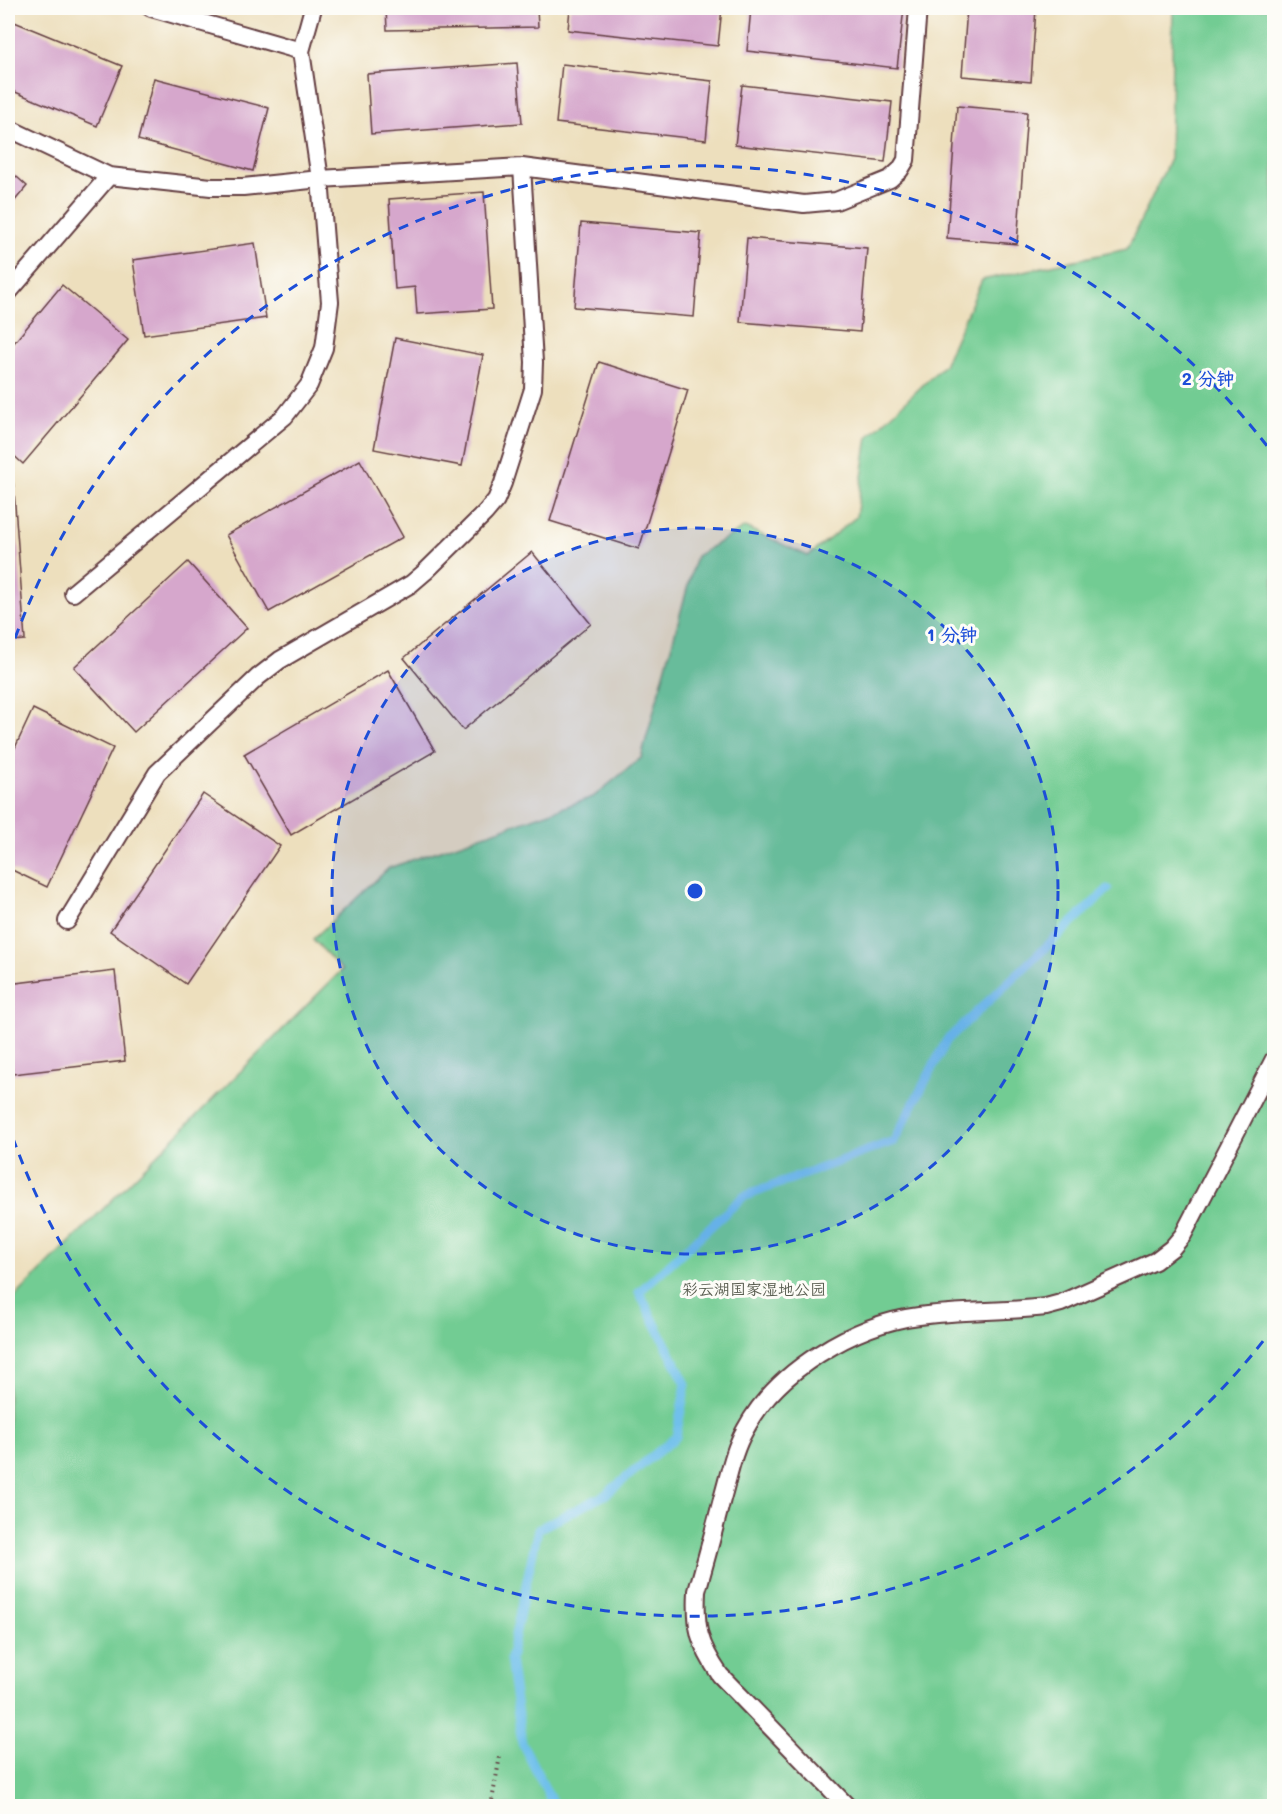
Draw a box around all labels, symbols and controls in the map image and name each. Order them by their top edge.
text: 2 分钟 [1182,366,1234,390]
text: 1 分钟 [927,622,977,646]
centre of rings [685,881,705,901]
park label: 彩云湖国家湿地公园 [682,1278,826,1299]

